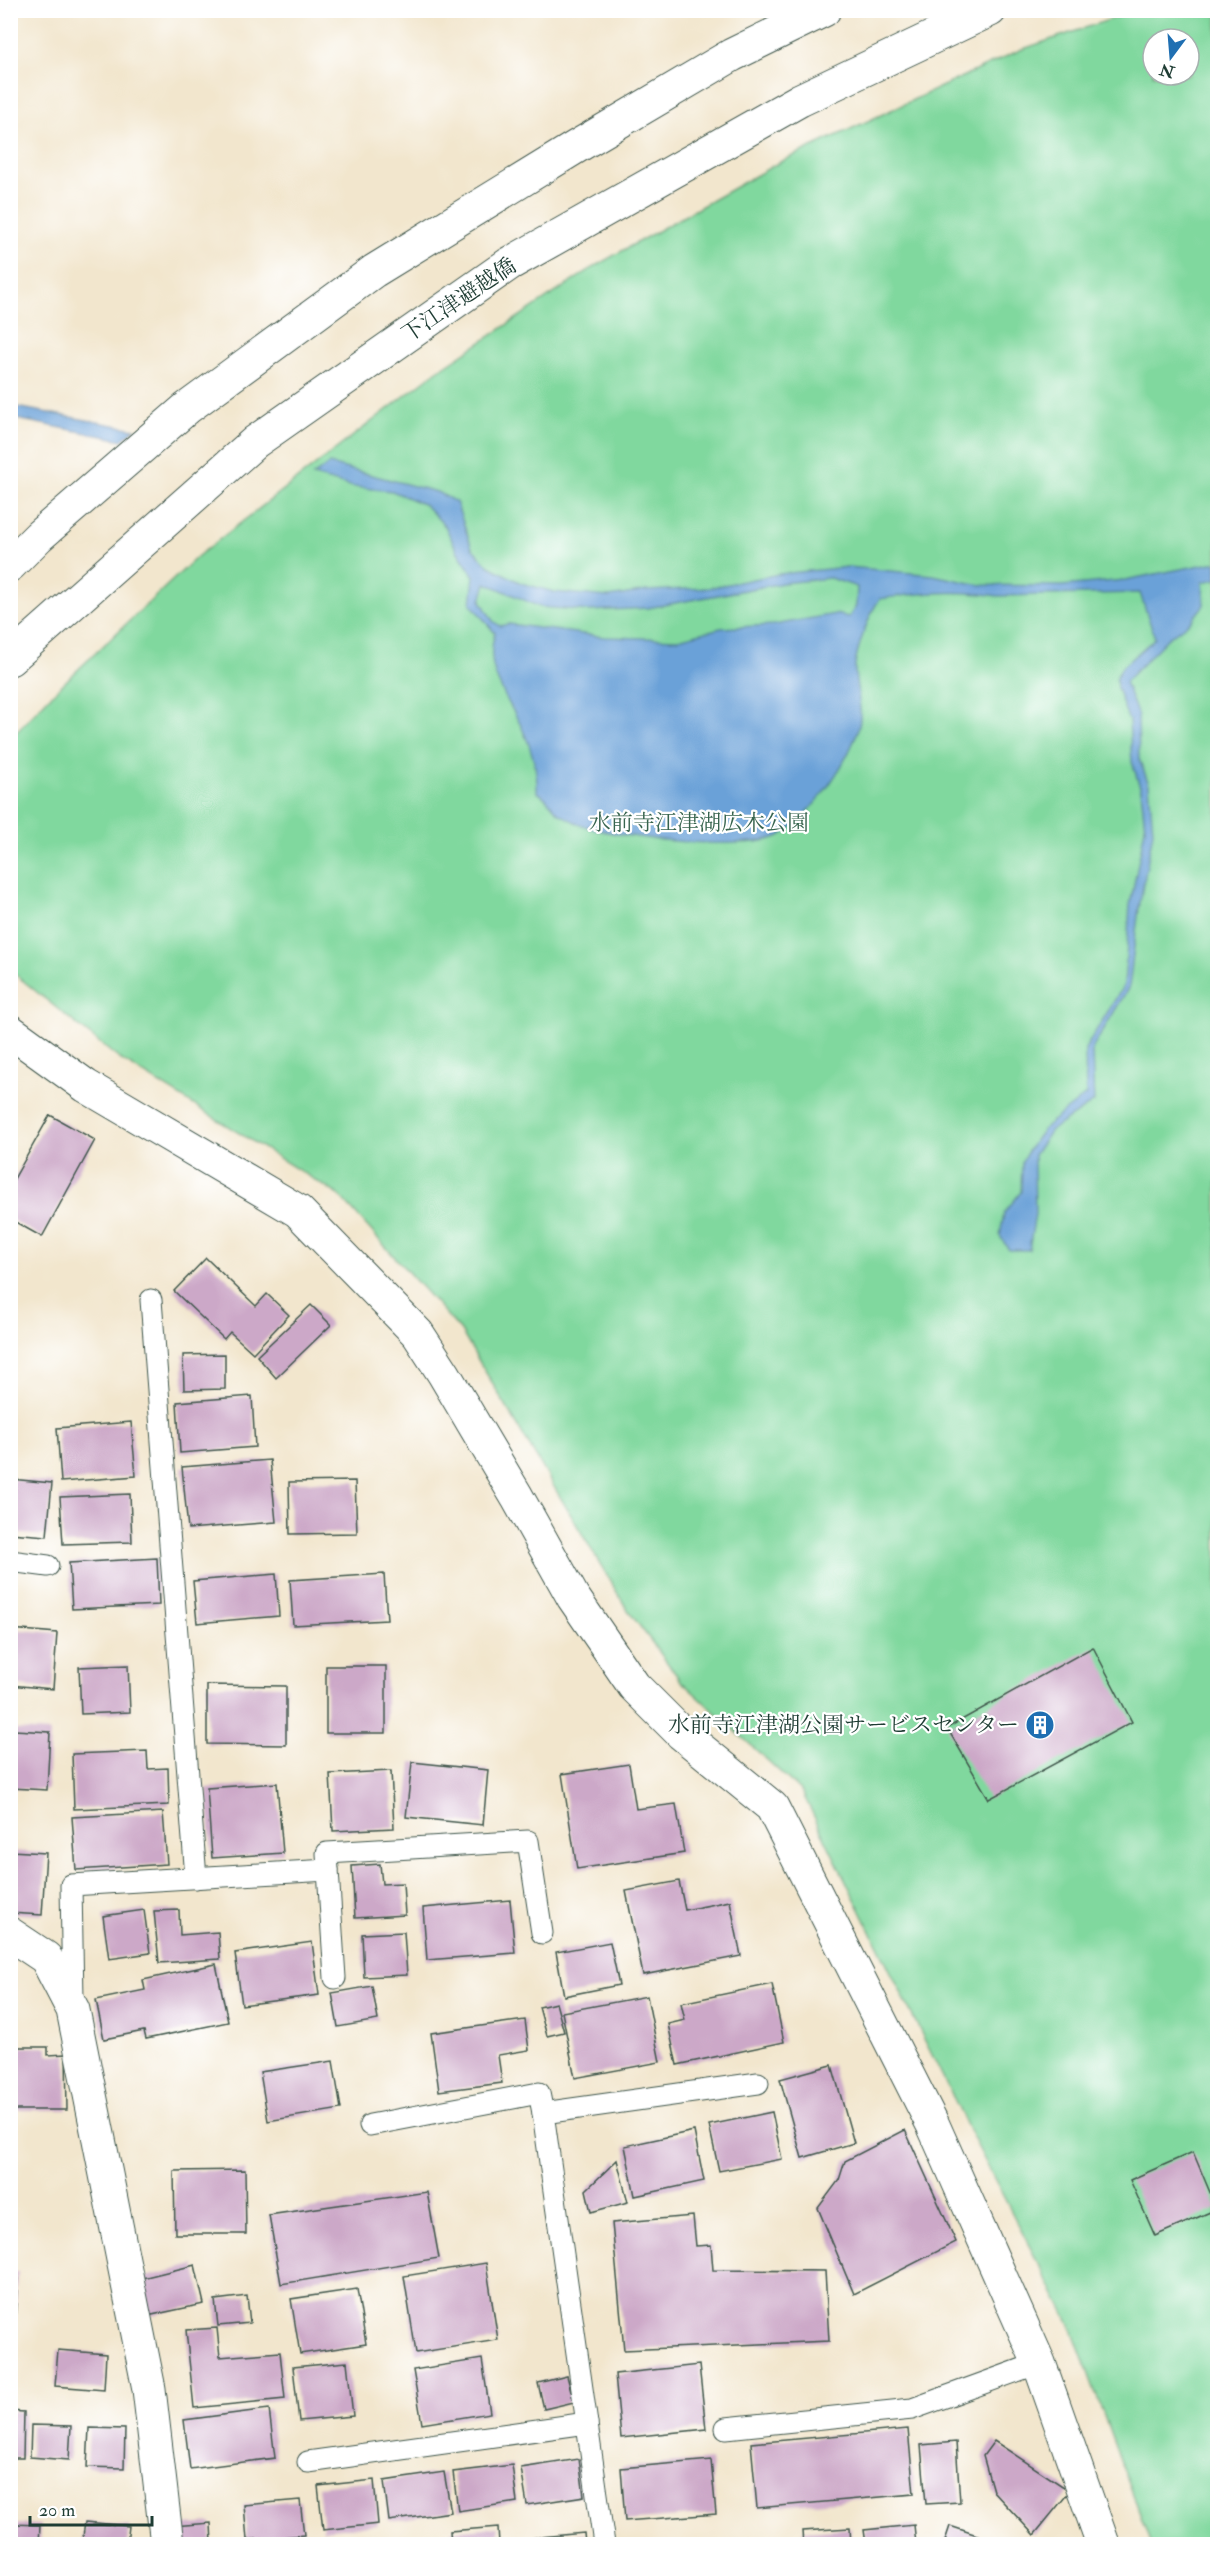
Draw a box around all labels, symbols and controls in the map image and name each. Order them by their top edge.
north arrow [1141,27,1201,87]
text: N [1157,59,1178,82]
street label: 下江津避越僑 [396,251,522,349]
park label: 水前寺江津湖広木公園 [589,809,809,837]
building icon: 水前寺江津湖公園サービスセンター [1024,1709,1056,1741]
place label: 水前寺江津湖公園サービスセンター [668,1711,1019,1739]
scale bar [30,2489,152,2527]
text: 20 m [39,2499,75,2522]

